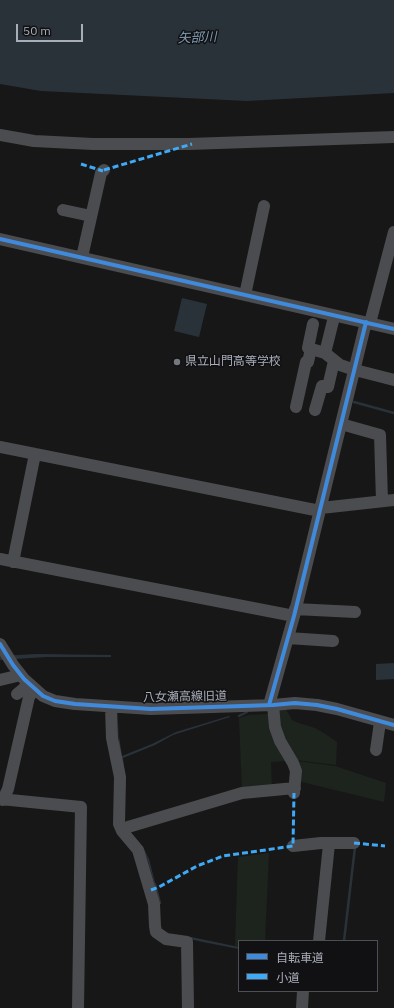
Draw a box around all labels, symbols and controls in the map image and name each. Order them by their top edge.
scale bar [18,16,85,42]
text: 50 m [23,23,51,38]
water label: 矢部川 [177,30,217,46]
place label: 県立山門高等学校 [185,355,281,369]
marker: 県立山門高等学校 [172,357,182,367]
street label: 八女瀬高線旧道 [143,689,227,705]
legend [238,940,378,992]
text: 自転車道 [276,950,324,965]
text: 小道 [276,970,300,985]

